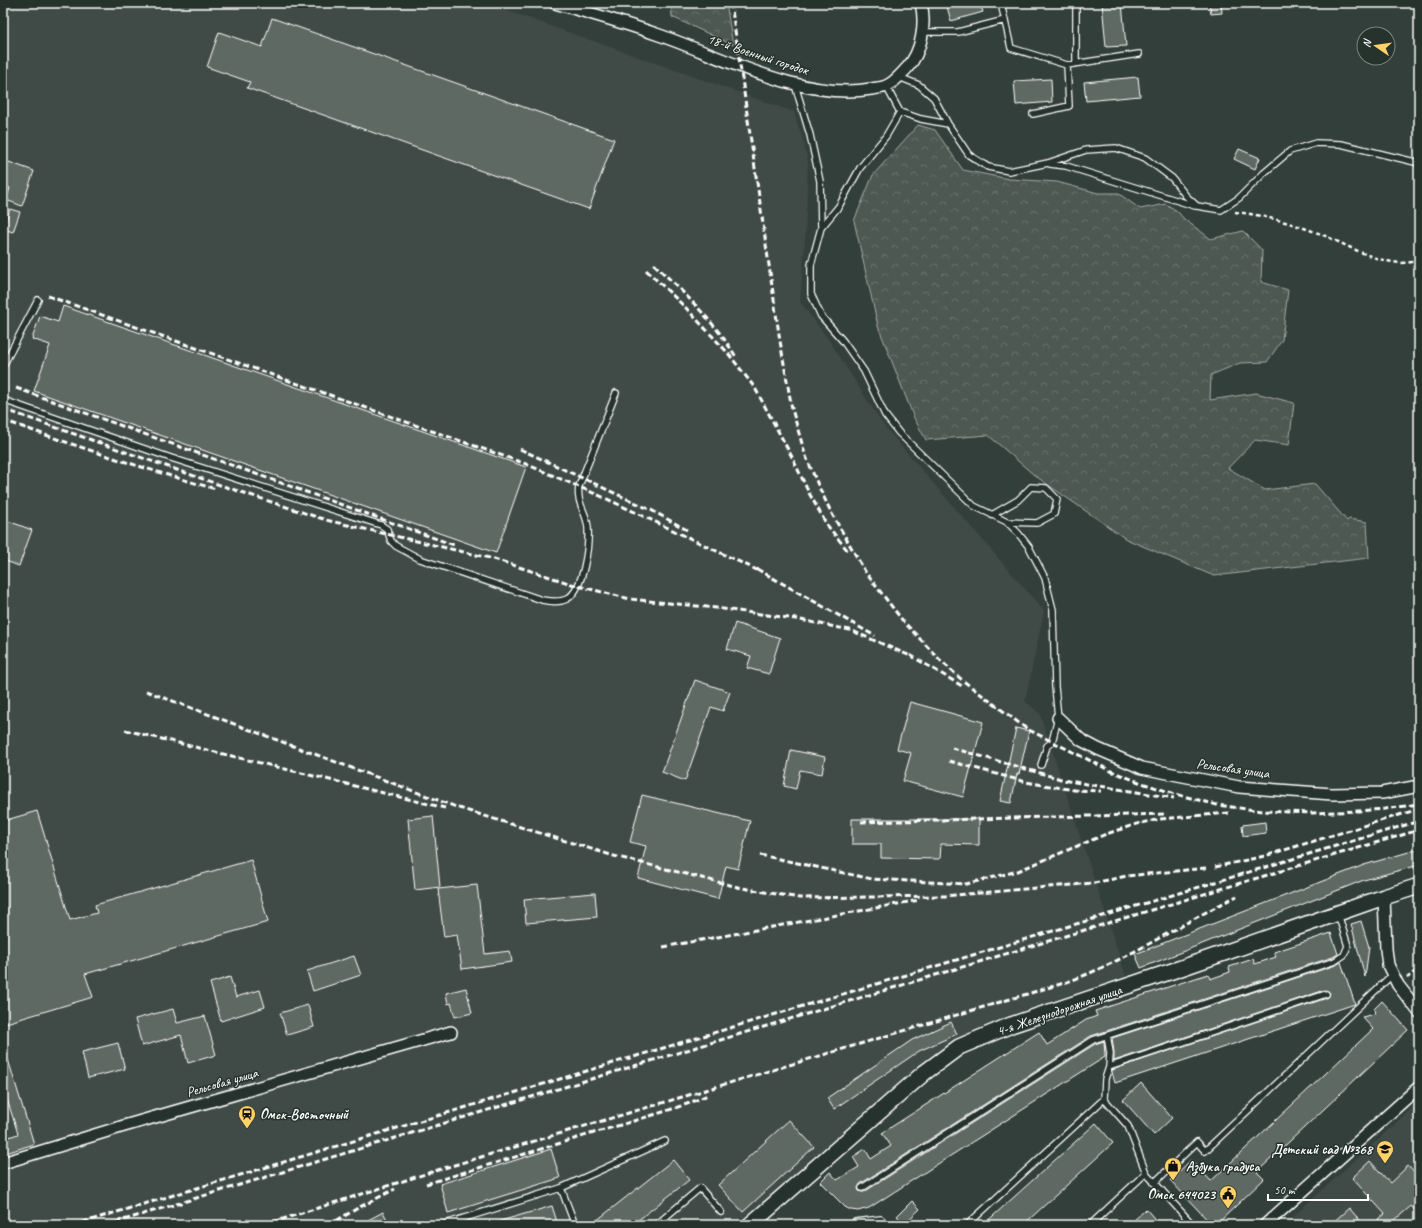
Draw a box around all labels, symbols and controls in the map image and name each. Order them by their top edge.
north arrow [1356,26,1396,66]
street label: 18-й Военный городок [705,30,812,79]
text: N [1359,37,1374,49]
street label: Рельсовая улица [1195,755,1271,782]
street label: 4-я Железнодорожная улица [994,981,1125,1040]
street label: Рельсовая улица [184,1064,261,1101]
station icon: Омск-Восточный [237,1104,257,1129]
place label: Омск-Восточный [260,1106,349,1123]
school or university icon: Детский сад №368 [1375,1139,1395,1164]
place label: Детский сад №368 [1271,1141,1374,1158]
shop icon: Азбука градуса [1163,1156,1183,1181]
place label: Азбука градуса [1186,1158,1261,1176]
scale bar [1268,1176,1368,1202]
text: 50 m [1274,1182,1296,1198]
public building icon: Омск 644023 [1218,1184,1238,1209]
place label: Омск 644023 [1148,1186,1217,1203]

